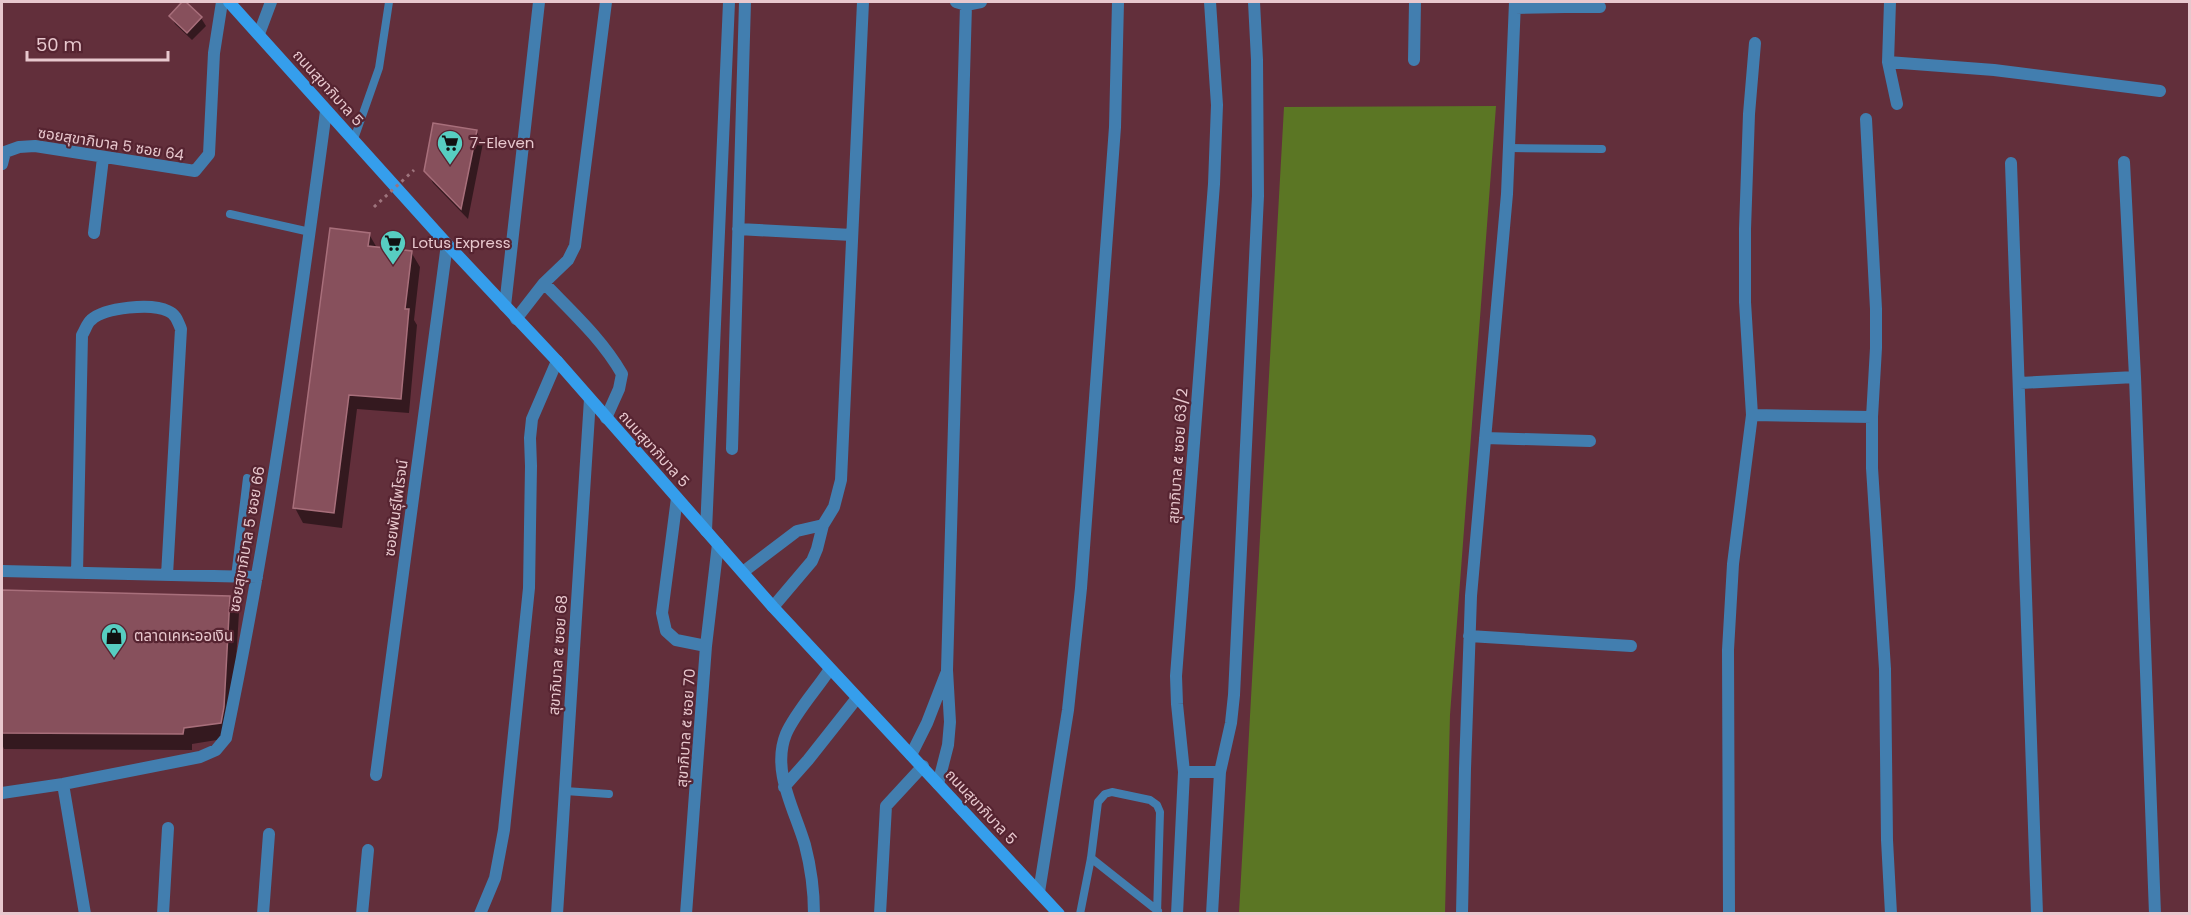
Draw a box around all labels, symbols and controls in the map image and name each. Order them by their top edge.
scale bar [27,24,168,62]
text: 50 m [36,32,82,57]
street label: ถนนสุขาภิบาล 5 [288,45,368,131]
street label: ซอยสุขาภิบาล 5 ซอย 64 [36,122,186,165]
supermarket icon: 7-Eleven [435,128,465,166]
place label: 7-Eleven [470,132,534,153]
supermarket icon: Lotus Express [378,228,408,266]
place label: Lotus Express [412,232,511,253]
street label: สุขาภิบาล ๕ ซอย 63/2 [1162,388,1193,524]
street label: ถนนสุขาภิบาล 5 [614,406,694,492]
street label: ซอยพันธ์ุไพโรจน์ [378,458,413,558]
street label: ซอยสุขาภิบาล 5 ซอย 66 [223,464,270,614]
street label: สุขาภิบาล ๕ ซอย 68 [543,594,572,716]
shop icon: ตลาดเคหะออเงิน [99,621,129,659]
place label: ตลาดเคหะออเงิน [134,625,233,646]
street label: สุขาภิบาล ๕ ซอย 70 [671,668,700,788]
street label: ถนนสุขาภิบาล 5 [941,764,1022,849]

